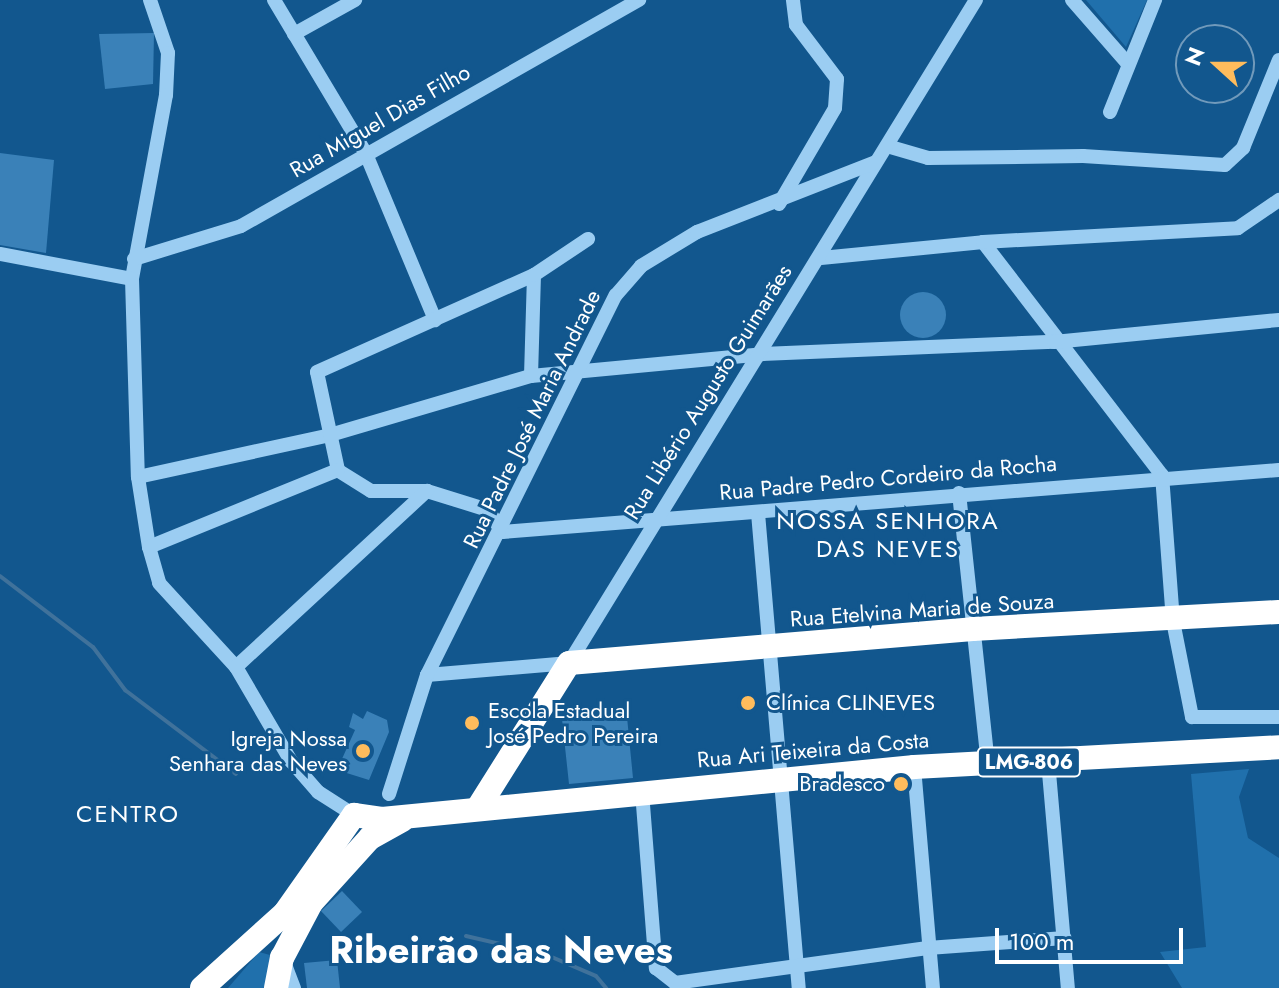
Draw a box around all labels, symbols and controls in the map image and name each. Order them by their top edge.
north arrow [1175,24,1255,104]
text: N [1176,42,1213,70]
street label: Rua Miguel Dias Filho [285,59,475,183]
street label: Rua Libério Augusto Guimarães [619,260,797,524]
street label: Rua Padre José Maria Andrade [458,285,606,553]
street label: Rua Padre Pedro Cordeiro da Rocha [718,450,1058,506]
district label: NOSSA SENHORA DAS NEVES [776,507,1000,563]
street label: Rua Etelvina Maria de Souza [789,588,1055,632]
place label: Clínica CLINEVES [766,690,935,716]
marker: Clínica CLINEVES [737,692,759,714]
place label: Escola Estadual José Pedro Pereira [488,697,658,748]
marker: Escola Estadual José Pedro Pereira [463,714,481,732]
place label: Igreja Nossa Senhara das Neves [169,725,347,776]
street label: Rua Ari Teixeira da Costa [696,727,930,773]
marker: Igreja Nossa Senhara das Neves [354,742,372,760]
road number: LMG-806 [975,746,1083,778]
place label: Bradesco [799,771,885,797]
marker: Bradesco [892,775,910,793]
district label: CENTRO [76,800,180,828]
scale bar [999,912,1187,962]
text: 100 m [1009,924,1075,959]
district label: Ribeirão das Neves [329,927,673,973]

